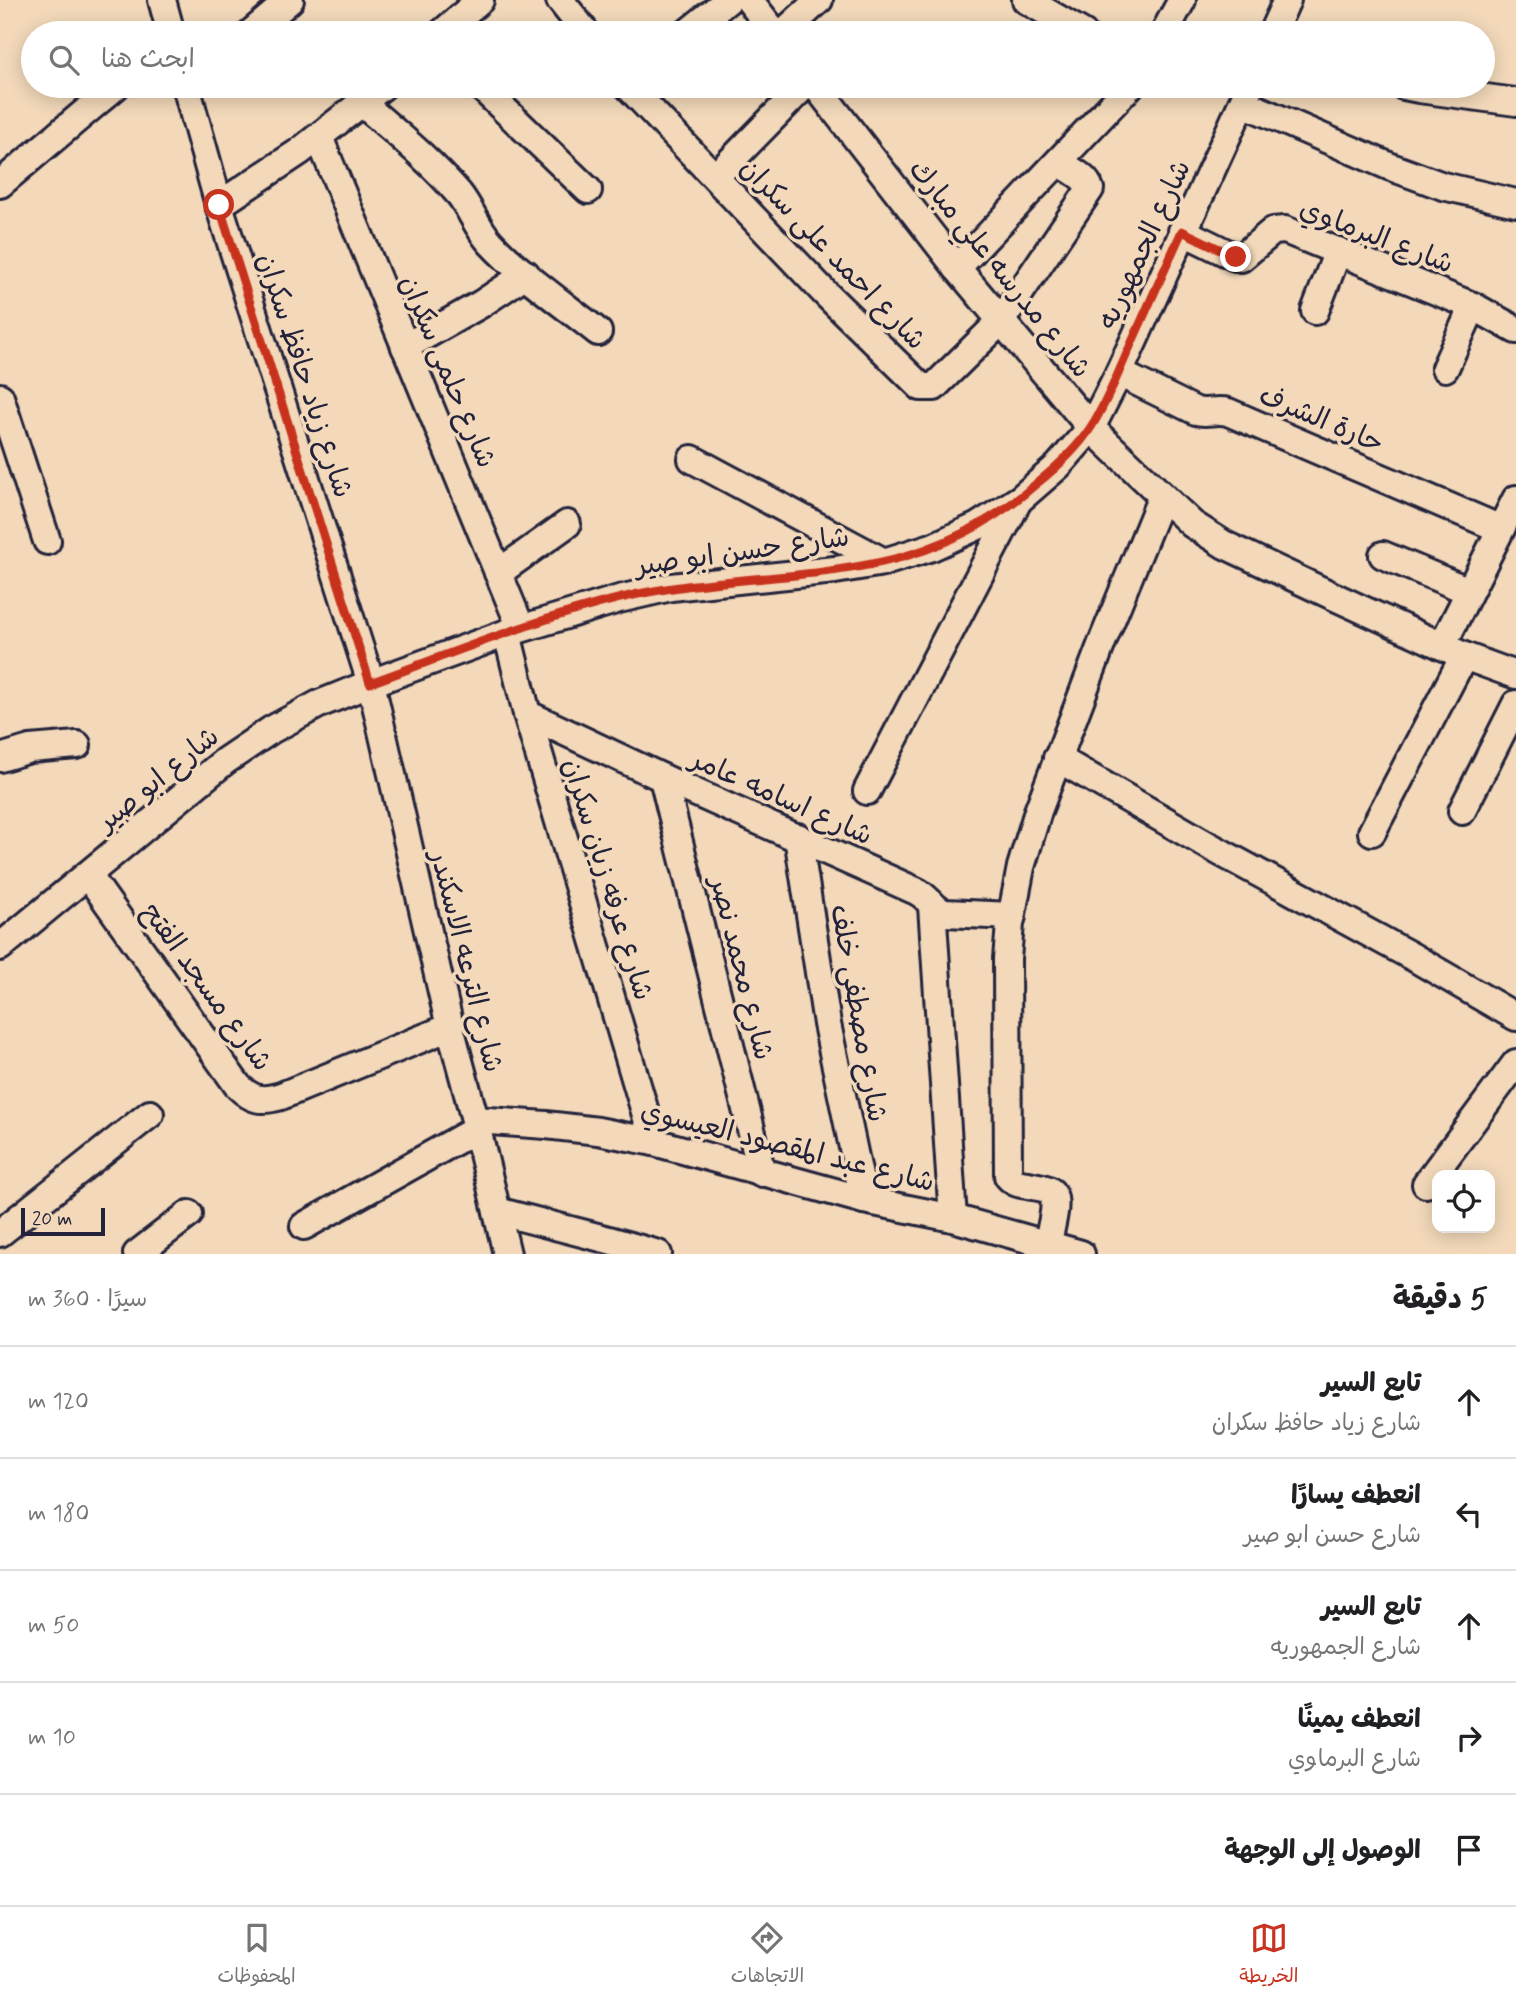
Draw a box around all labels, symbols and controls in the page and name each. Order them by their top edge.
search box [21,21,1495,98]
icon: search [45,41,83,79]
text: ابحث هنا [101,43,195,77]
street label: شارع احمد على سكران [731,151,934,359]
street label: شارع مدرسه علي مبارك [896,153,1099,389]
street label: شارع الجمهوريه [1090,154,1201,336]
route start [203,189,234,220]
street label: شارع البرماوي [1294,191,1458,284]
route end [1220,241,1251,272]
street label: شارع زياد حافظ سكران [247,249,361,503]
street label: شارع حلمى سكران [389,270,504,474]
street label: حارة الشرف [1253,377,1389,463]
street label: شارع حسن ابو صير [631,519,852,586]
street label: شارع ابو صير [88,719,227,842]
street label: شارع اسامه عامر [682,741,878,855]
street label: شارع عرفه زيان سكران [552,754,661,1005]
street label: شارع الترعه الاسكندر [420,845,511,1076]
street label: شارع محمد نصر [699,871,781,1064]
street label: شارع مسجد الفتح [132,896,280,1079]
street label: شارع مصطفى خلف [820,902,895,1125]
street label: شارع عبد المقصود العيسوي [637,1093,938,1202]
map controls [1432,1170,1495,1233]
button: locate [1432,1170,1495,1233]
scale bar [21,1205,105,1237]
text: 20 m [32,1207,72,1232]
text: 5 دقيقة [1393,1280,1488,1319]
text: سيرًا · 360 m [28,1285,147,1315]
text: تابع السير [1321,1367,1421,1401]
icon: ahead [1450,1383,1488,1421]
text: 120 m [28,1387,89,1417]
text: شارع زياد حافظ سكران [1212,1409,1421,1439]
text: انعطف يسارًا [1291,1479,1421,1513]
icon: left [1450,1495,1488,1533]
text: 180 m [28,1499,89,1529]
text: شارع حسن ابو صير [1244,1521,1421,1551]
text: تابع السير [1321,1591,1421,1625]
icon: ahead [1450,1607,1488,1645]
text: 50 m [28,1611,80,1641]
text: شارع الجمهوريه [1271,1633,1421,1663]
text: انعطف يمينًا [1298,1703,1421,1737]
icon: right [1450,1719,1488,1757]
text: 10 m [28,1723,76,1753]
text: شارع البرماوي [1288,1745,1421,1775]
icon: arrive [1450,1831,1488,1869]
text: الوصول إلى الوجهة [1224,1834,1421,1868]
tab: المحفوظات [218,1919,296,1992]
tab: الاتجاهات [731,1919,804,1992]
tab: الخريطة [1239,1919,1298,1992]

